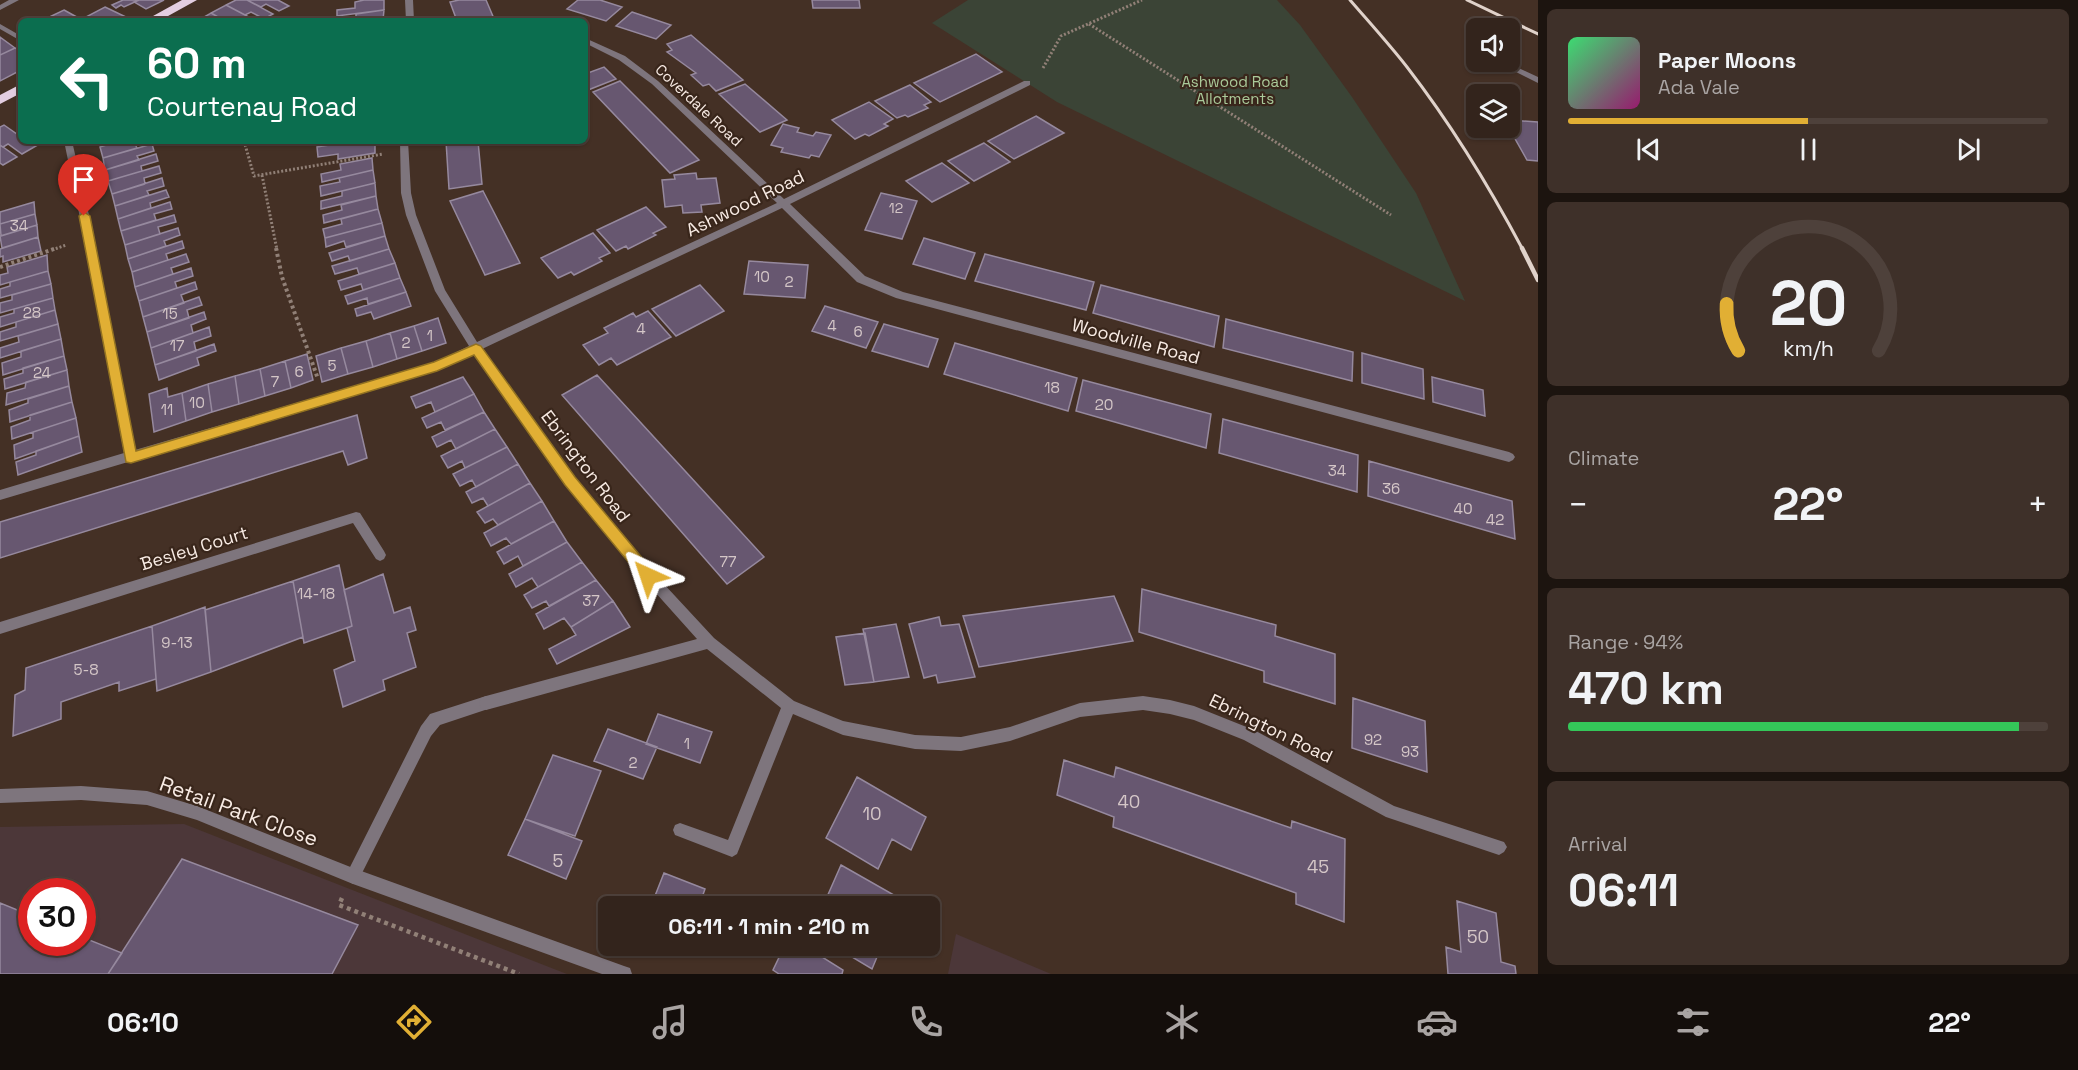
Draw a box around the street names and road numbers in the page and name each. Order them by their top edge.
street label: Coverdale Road [652,60,746,150]
street label: Ashwood Road [682,164,808,242]
street label: Woodville Road [1069,313,1203,369]
street label: Ebrington Road [536,405,636,527]
street label: Besley Court [137,521,251,575]
street label: Ebrington Road [1206,688,1336,768]
street label: Retail Park Close [156,770,322,852]

